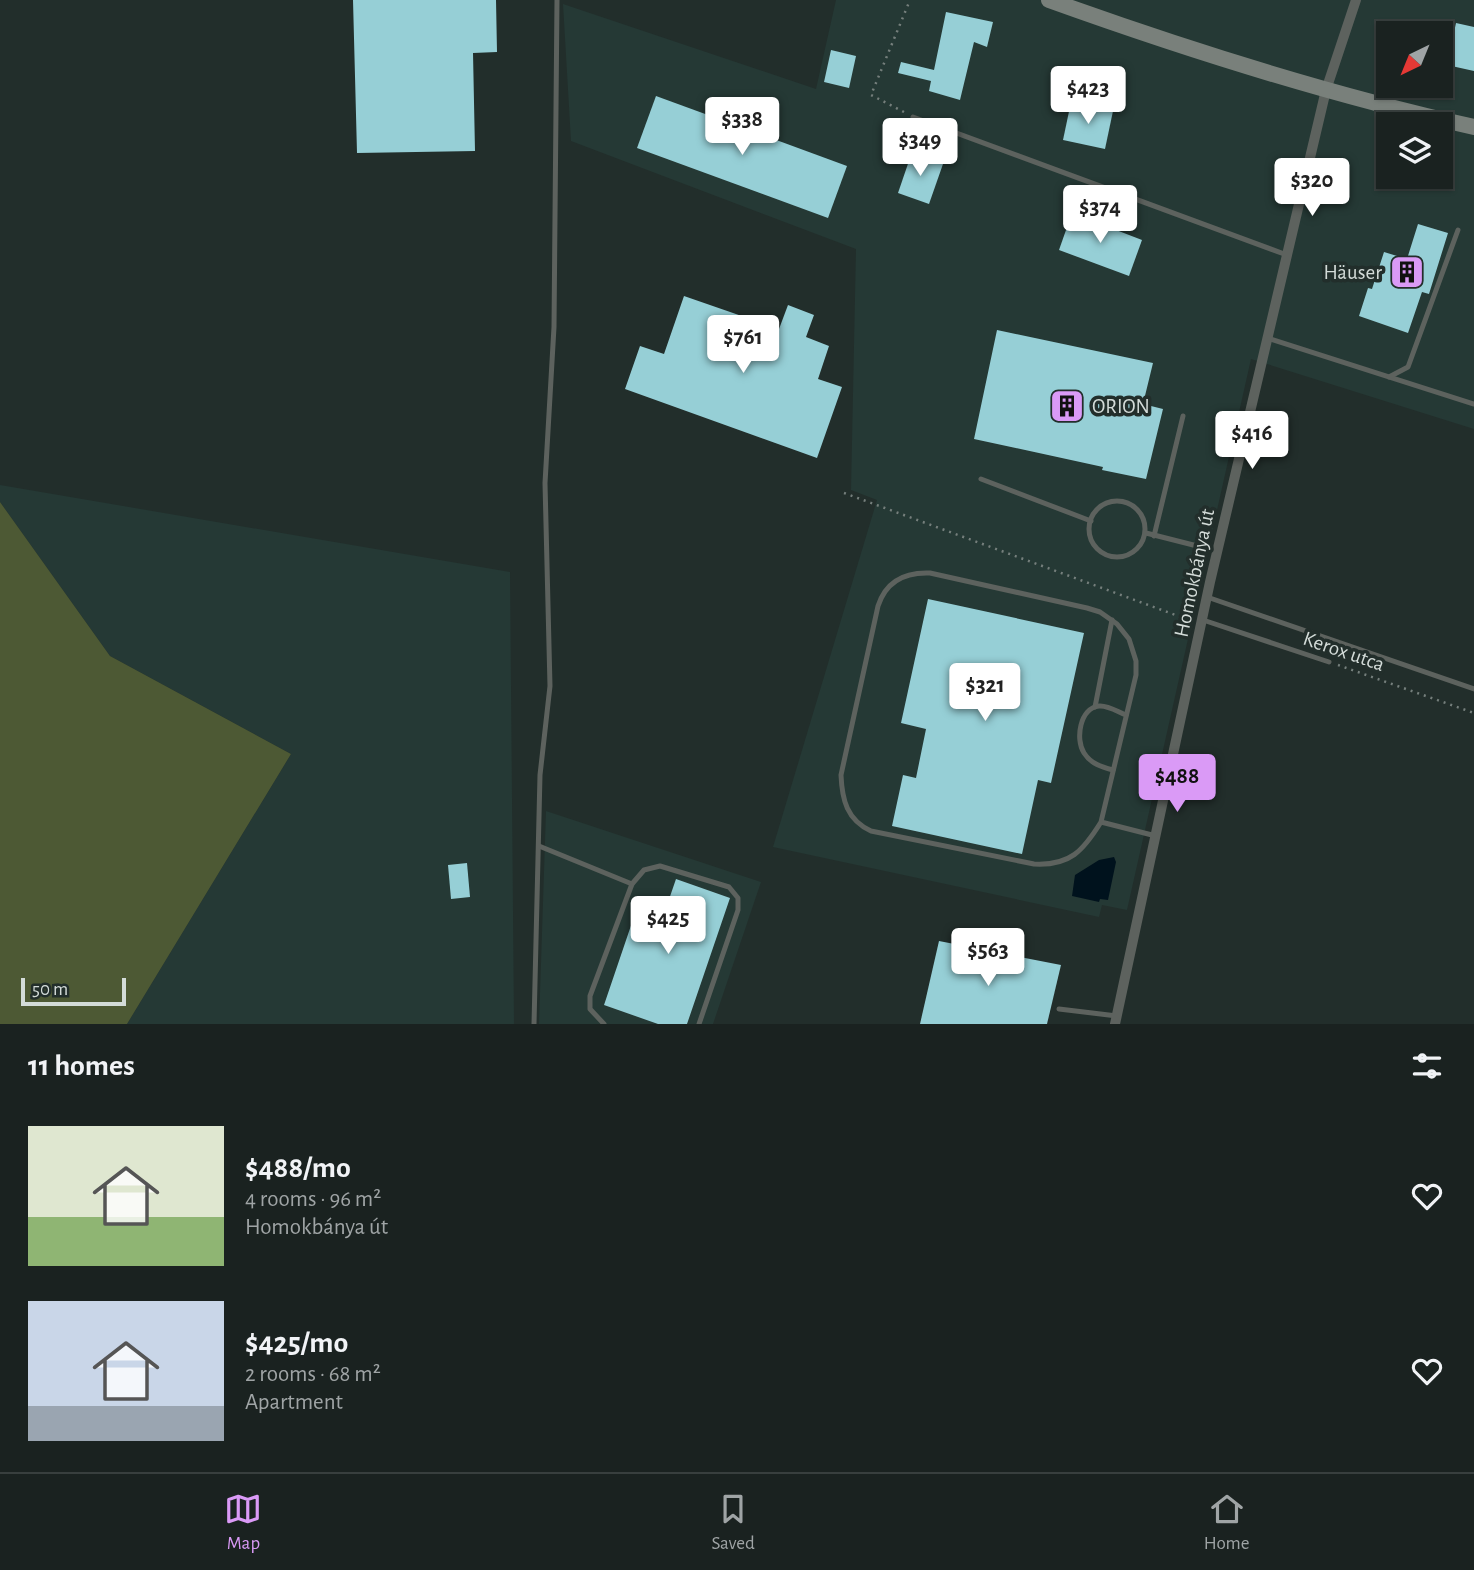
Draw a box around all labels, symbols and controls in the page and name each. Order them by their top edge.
north arrow [1376,21,1452,98]
map controls [1376,21,1453,189]
pin: $423 [1047,66,1129,126]
text: $423 [1067,77,1109,100]
pin: $338 [701,97,783,157]
text: $338 [721,108,763,131]
button: layers [1376,112,1453,189]
pin: $349 [879,118,961,178]
text: $349 [899,129,941,152]
pin: $320 [1271,158,1353,218]
text: $320 [1290,169,1334,192]
pin: $374 [1059,186,1141,245]
text: $374 [1079,196,1121,219]
building icon: Häuser [1388,253,1426,291]
place label: Häuser [1323,262,1382,283]
pin: $761 [702,316,784,375]
text: $761 [723,326,763,349]
building icon: ORION [1048,387,1086,425]
place label: ORION [1092,396,1150,417]
pin: $416 [1211,412,1293,471]
text: $416 [1231,422,1273,445]
street label: Homokbánya út [1171,507,1218,639]
street label: Kerox utca [1300,628,1388,675]
pin: $321 [944,664,1026,723]
text: $321 [965,674,1005,697]
pin: $488 [1136,754,1218,814]
text: $488 [1155,765,1199,788]
pin: $425 [627,897,709,956]
text: $425 [647,907,689,930]
pin: $563 [947,928,1029,988]
text: $563 [967,939,1009,962]
scale bar [21,975,126,1007]
text: 50 m [32,980,68,999]
icon: filters [1408,1047,1446,1085]
text: 11 homes [28,1051,135,1081]
text: $488/mo [245,1153,351,1183]
icon: home [84,1154,168,1238]
icon: heart [1408,1177,1446,1215]
text: 4 rooms · 96 m² [245,1188,381,1211]
text: Homokbánya út [245,1216,388,1239]
text: $425/mo [245,1328,348,1358]
icon: home [84,1329,168,1413]
icon: heart [1408,1352,1446,1390]
text: 2 rooms · 68 m² [245,1363,381,1386]
text: Apartment [245,1391,343,1414]
tab: Map [224,1490,262,1555]
tab: Saved [711,1490,755,1555]
tab: Home [1204,1490,1250,1555]

